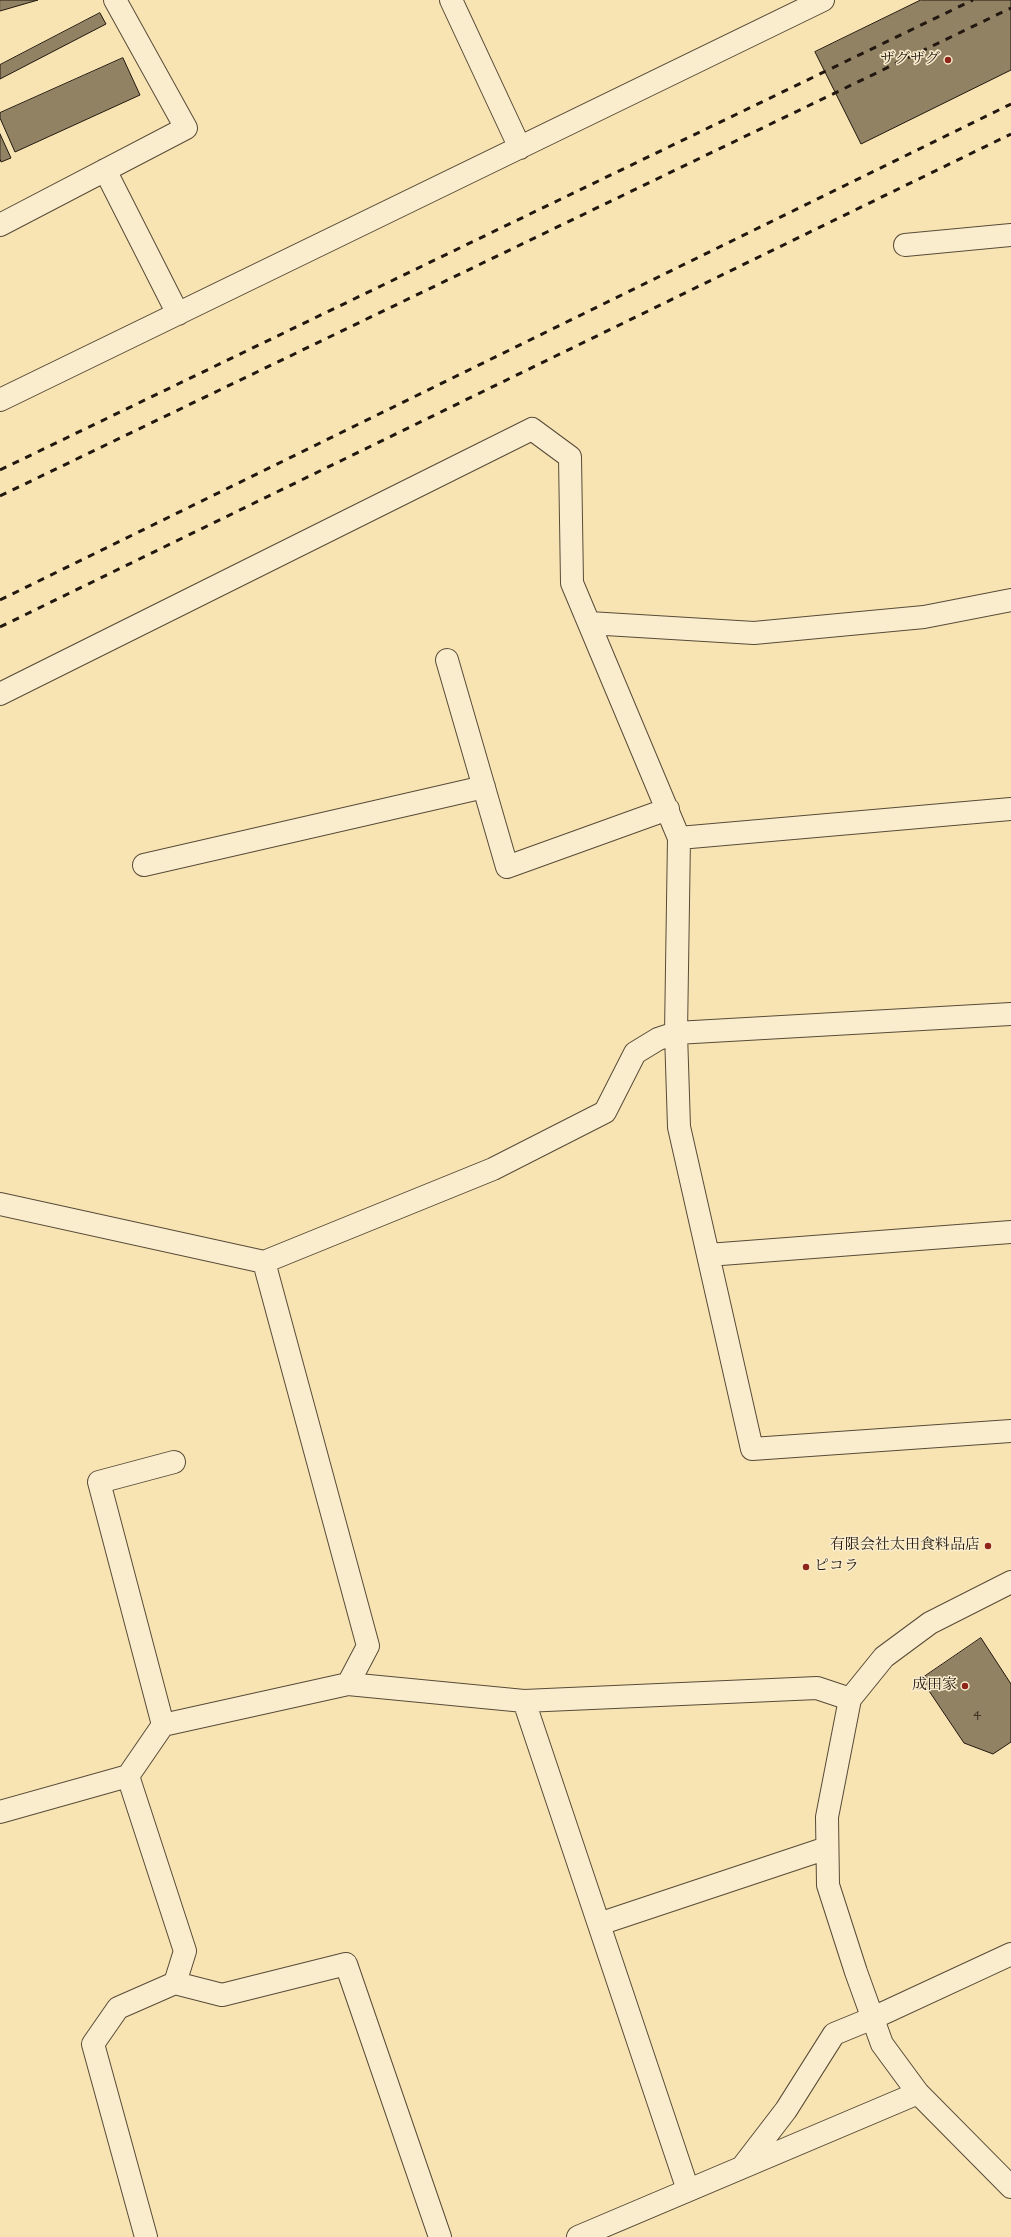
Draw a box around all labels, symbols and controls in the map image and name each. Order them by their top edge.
place label: ザグザグ [880,51,940,69]
marker: ザグザグ [943,55,953,65]
place label: 有限会社太田食料品店 [830,1537,980,1555]
marker: 有限会社太田食料品店 [983,1541,993,1551]
place label: ピコラ [814,1558,859,1576]
marker: ピコラ [801,1562,811,1572]
place label: 成田家 [912,1677,957,1695]
marker: 成田家 [960,1681,970,1691]
house number: 4 [973,1705,981,1721]

